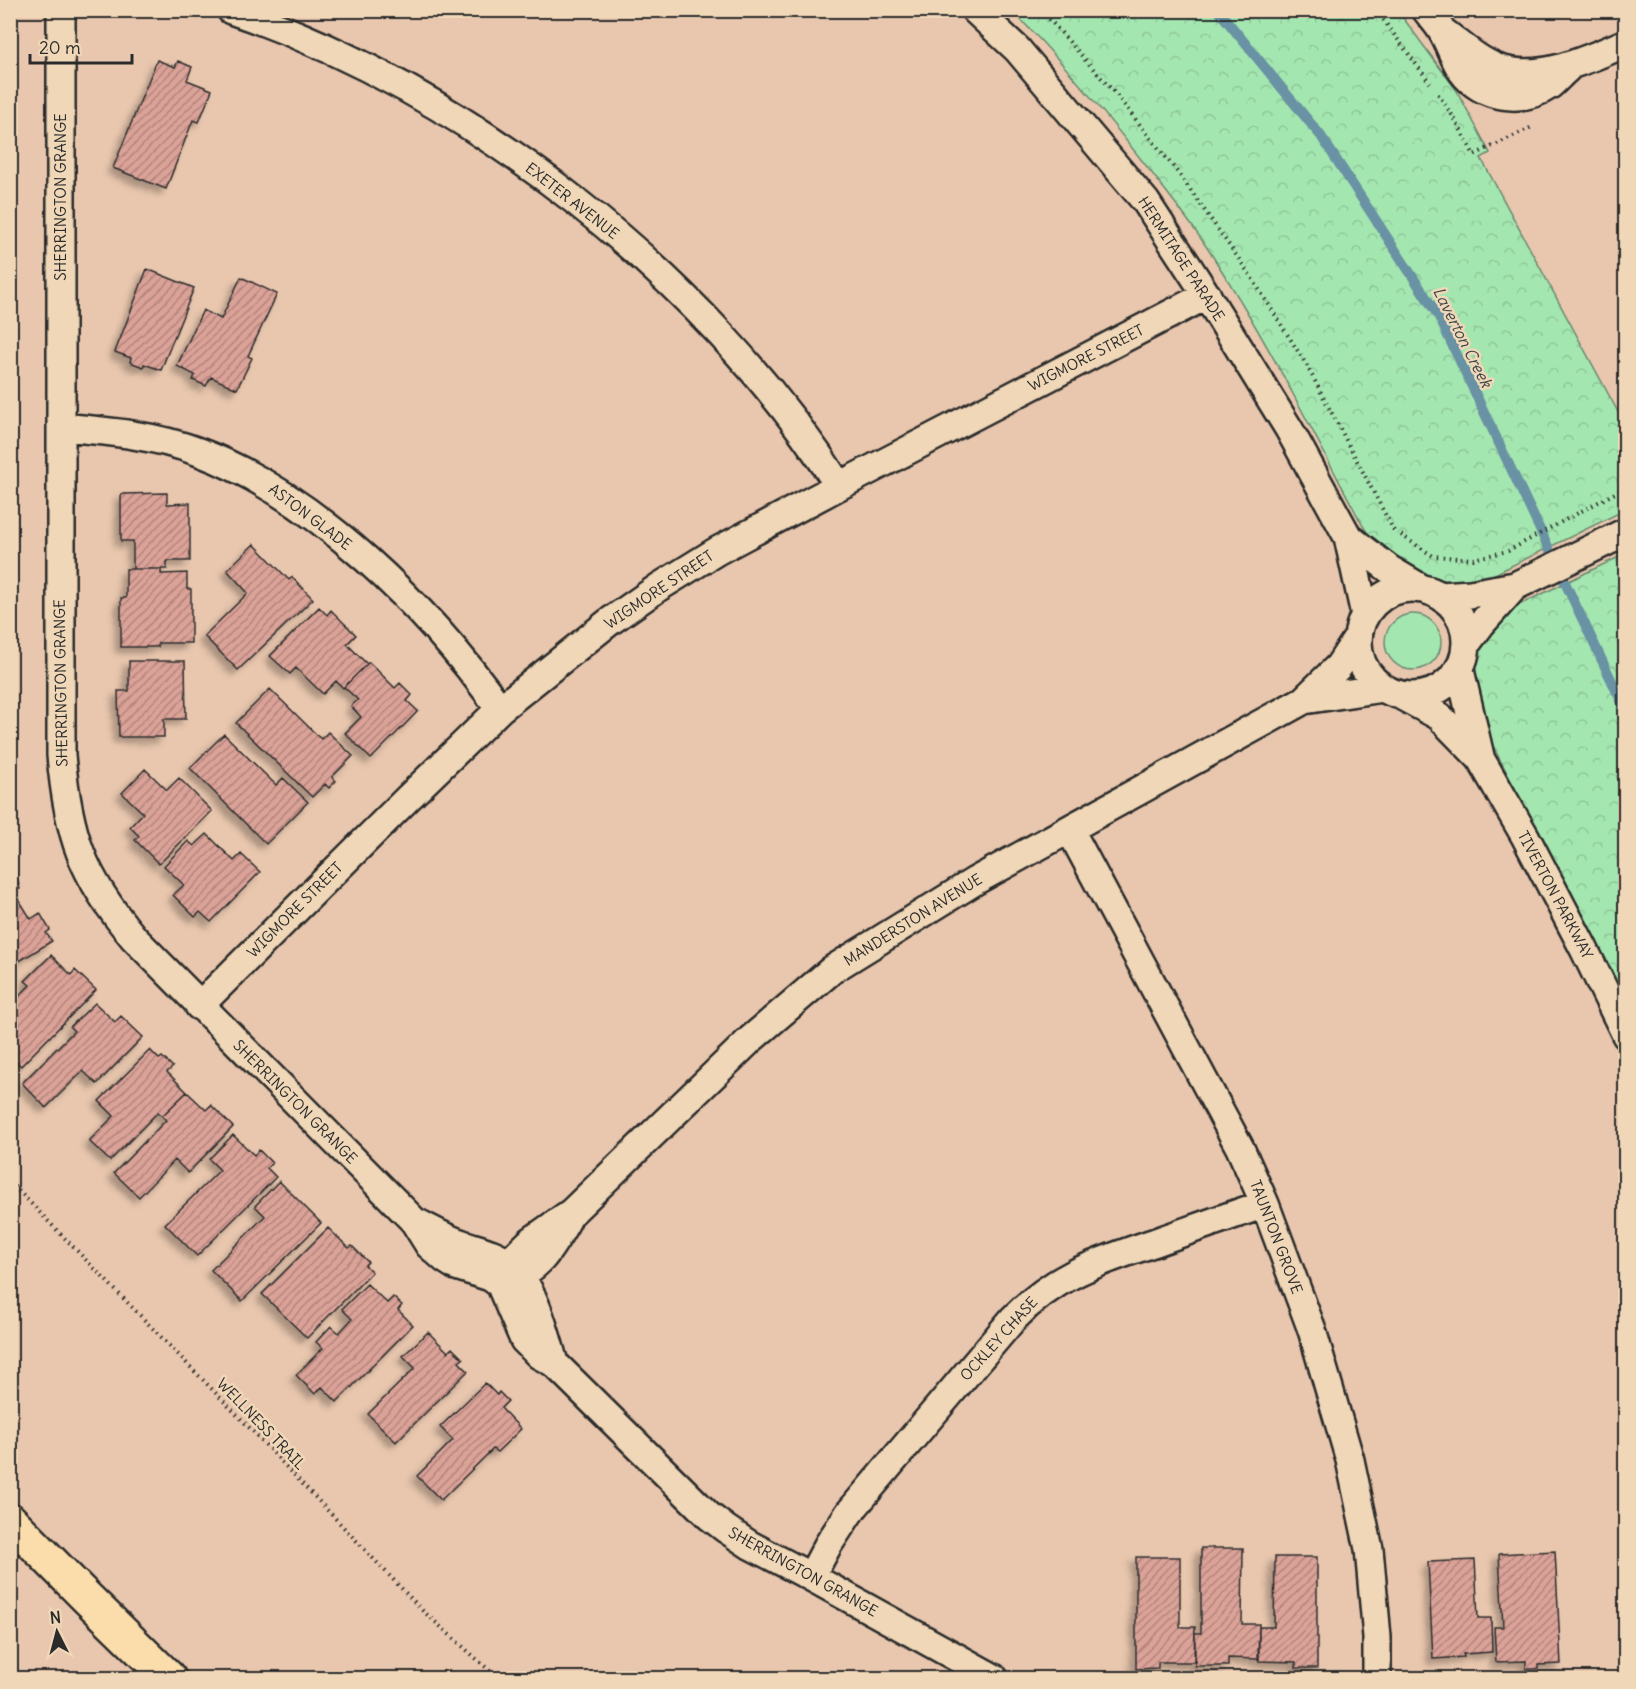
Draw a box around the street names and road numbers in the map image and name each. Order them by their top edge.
street label: SHERRINGTON GRANGE [51,113,70,281]
street label: EXETER AVENUE [522,158,623,243]
street label: HERMITAGE PARADE [1134,193,1229,325]
street label: WIGMORE STREET [1025,320,1147,395]
street label: ASTON GLADE [265,479,356,554]
street label: WIGMORE STREET [601,546,717,633]
street label: SHERRINGTON GRANGE [50,599,71,767]
street label: TIVERTON PARKWAY [1514,827,1598,963]
street label: WIGMORE STREET [243,858,347,961]
street label: MANDERSTON AVENUE [840,869,985,970]
street label: SHERRINGTON GRANGE [229,1036,361,1168]
street label: TAUNTON GROVE [1246,1177,1307,1297]
street label: OCKLEY CHASE [956,1292,1042,1385]
street label: WELLNESS TRAIL [213,1374,310,1473]
street label: SHERRINGTON GRANGE [725,1523,881,1621]

